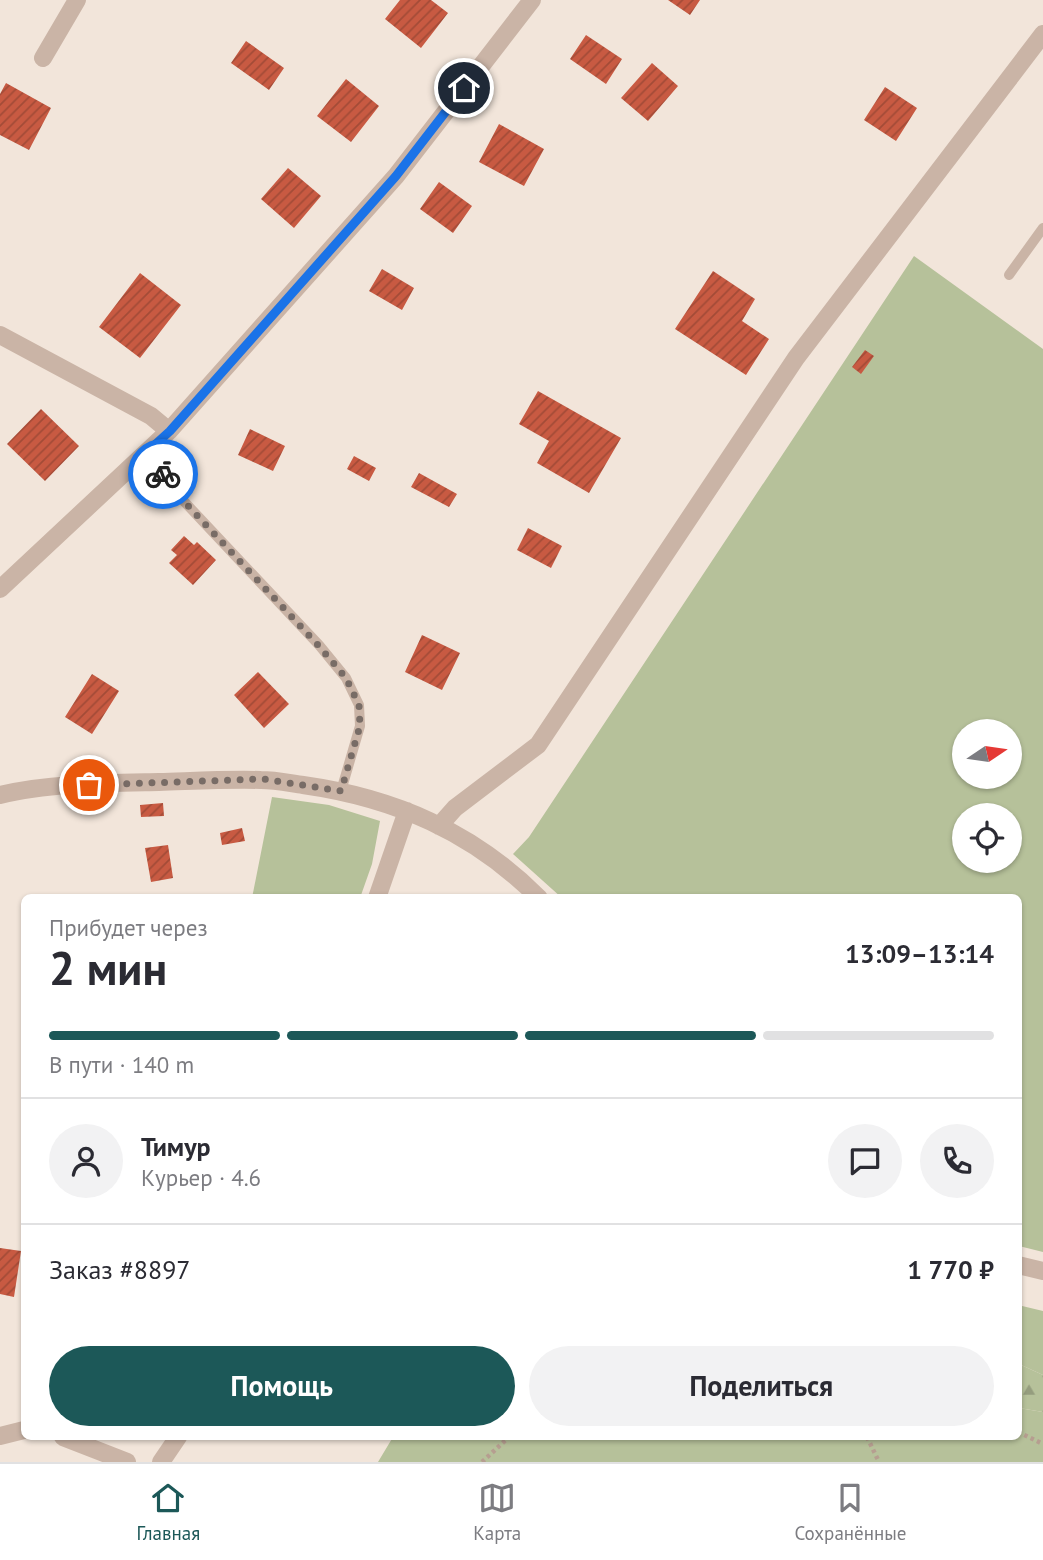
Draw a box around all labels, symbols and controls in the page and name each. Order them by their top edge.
pin [434,58,494,118]
icon: home [445,69,483,107]
courier [128,439,198,509]
icon: bike [144,455,182,493]
north arrow [952,719,1022,789]
map controls [952,719,1022,873]
pin [59,755,119,815]
icon: bag [70,766,108,804]
button: locate [952,803,1022,873]
text: Прибудет через [49,913,208,942]
text: 13:09–13:14 [845,937,994,970]
text: 2 мин [49,938,167,998]
text: В пути · 140 m [49,1050,194,1079]
button: person [49,1124,123,1198]
button: chat [828,1124,902,1198]
button: phone [920,1124,994,1198]
text: Тимур [141,1130,211,1163]
text: Курьер · 4.6 [141,1163,261,1192]
text: Заказ #8897 [49,1253,191,1286]
text: 1 770 ₽ [907,1253,994,1286]
button: Помощь [49,1346,515,1426]
button: Поделиться [529,1346,994,1426]
tab: Главная [137,1479,200,1545]
tab: Карта [473,1479,521,1545]
tab: Сохранённые [794,1479,906,1545]

